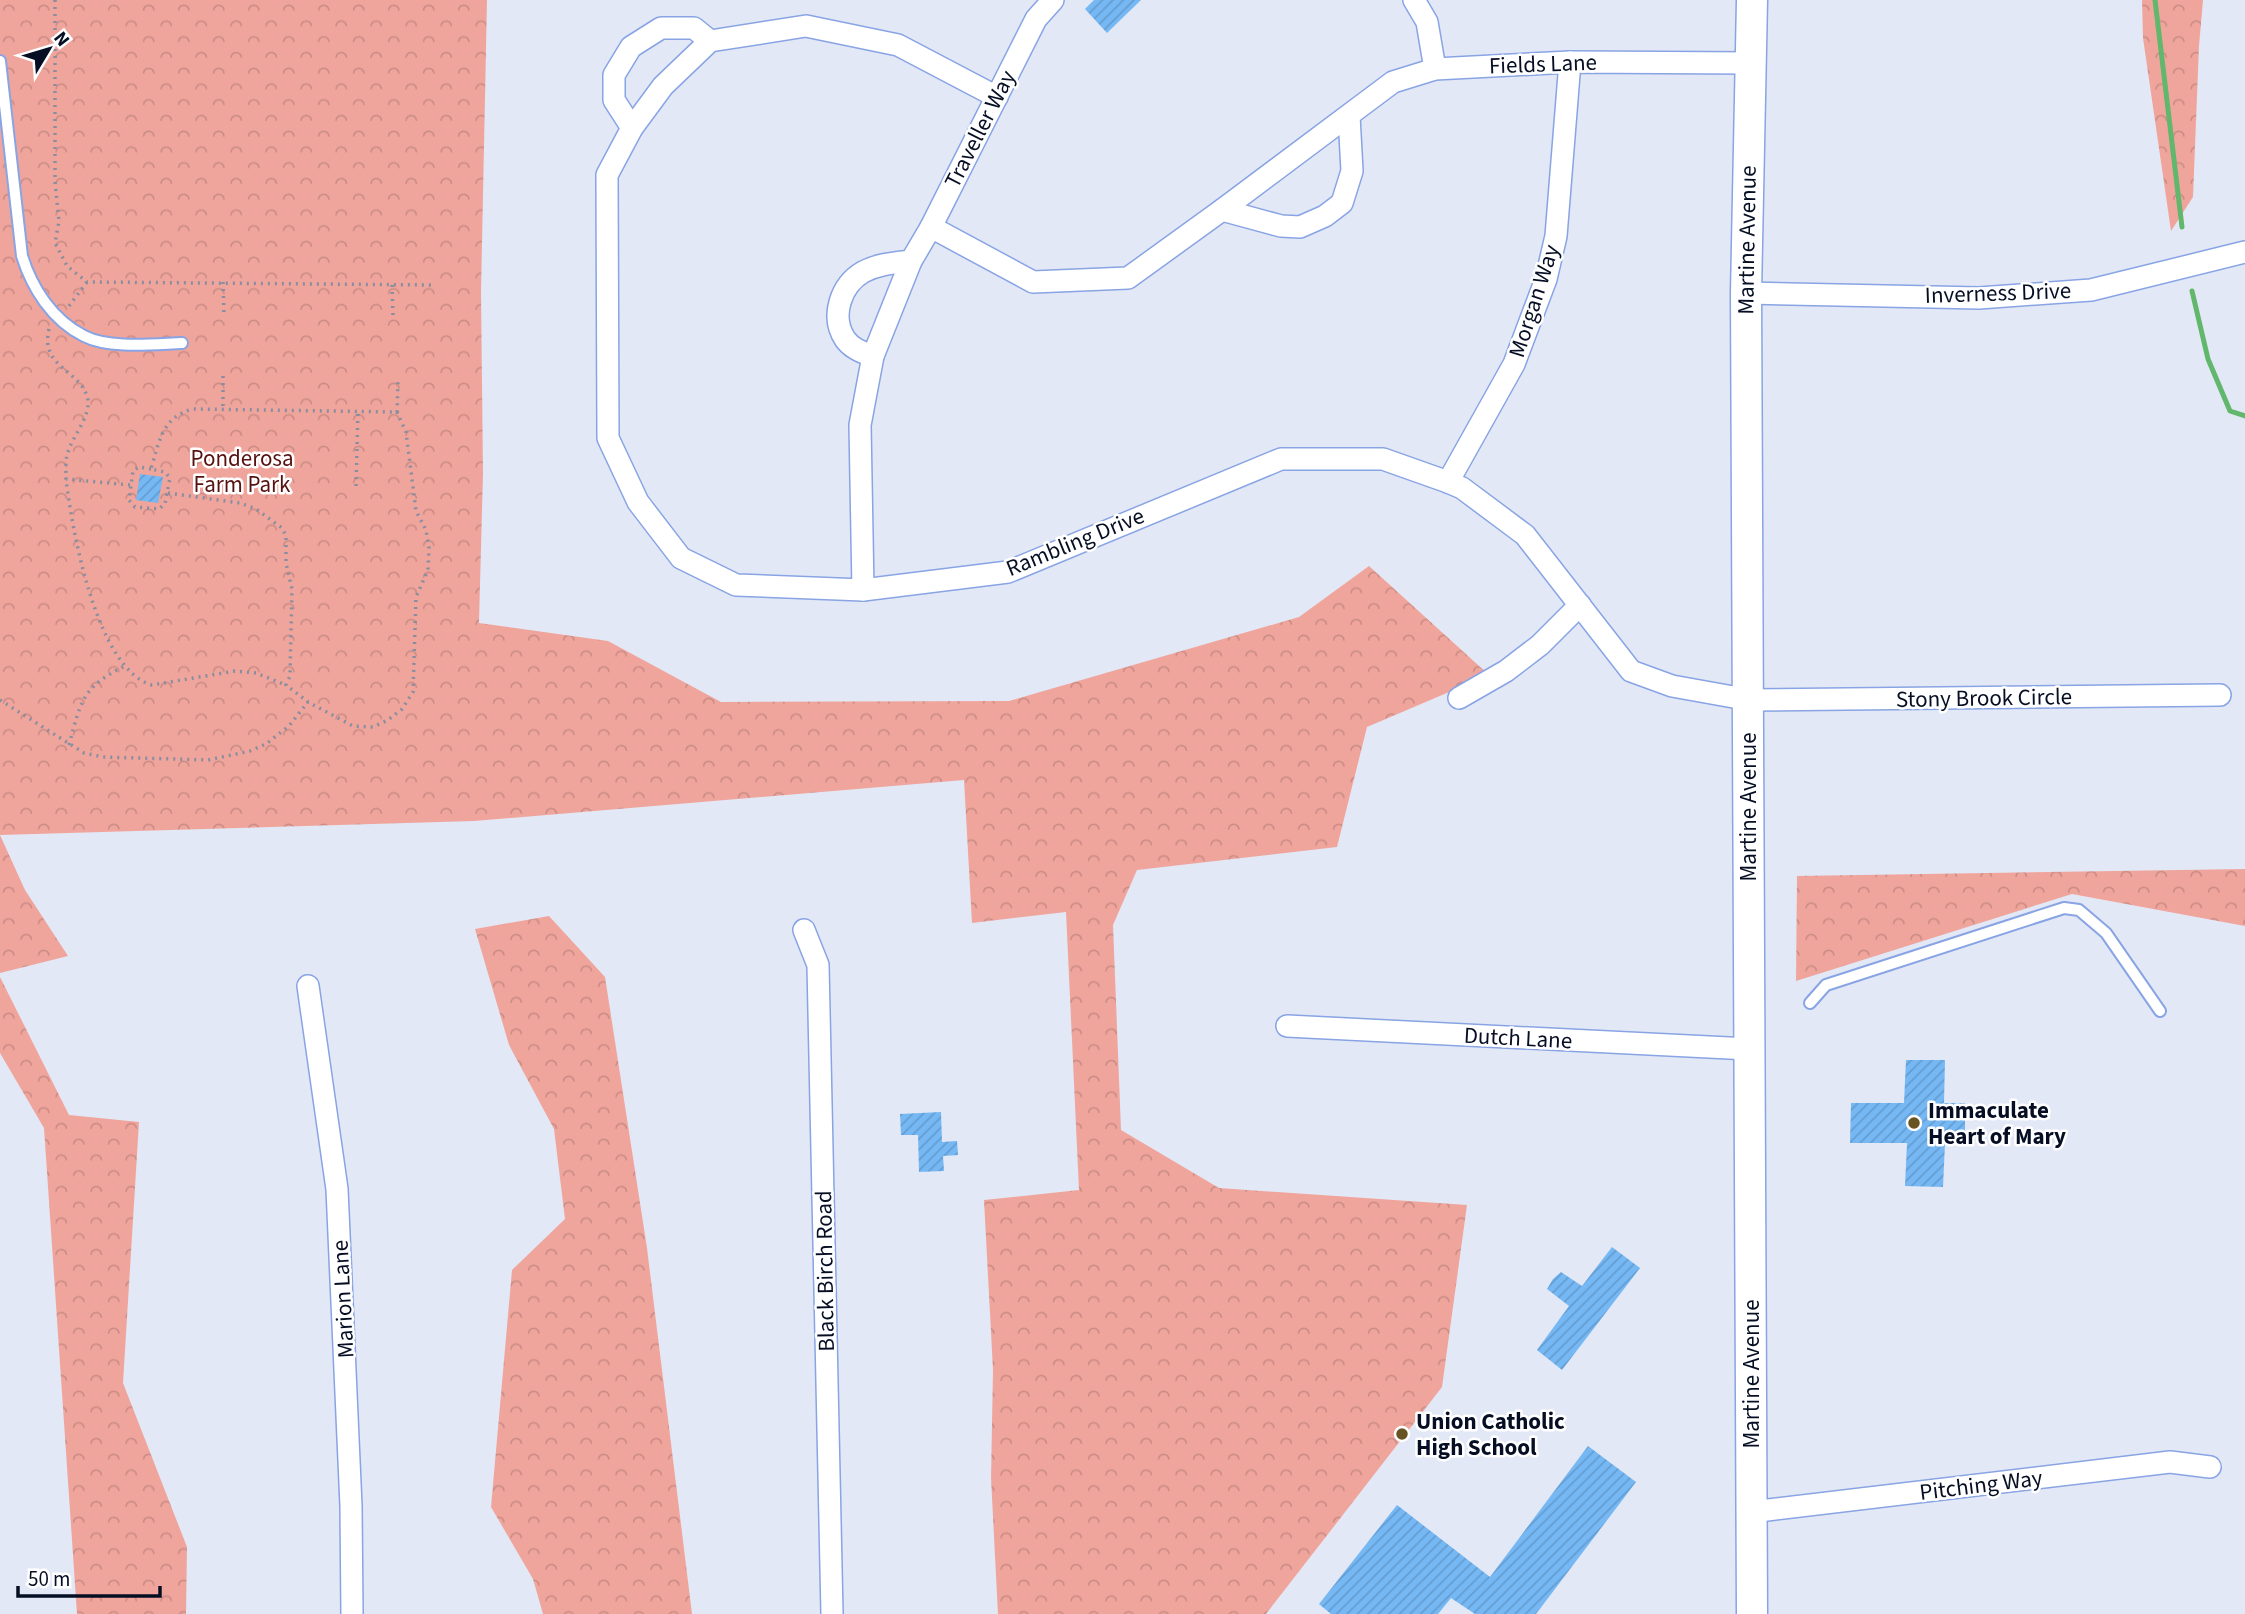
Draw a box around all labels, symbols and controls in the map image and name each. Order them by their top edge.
north arrow [14,14,84,84]
text: N [47,26,76,53]
street label: Fields Lane [1488,46,1598,82]
street label: Traveller Way [936,64,1024,194]
street label: Martine Avenue [1729,165,1765,315]
street label: Morgan Way [1500,240,1568,362]
street label: Inverness Drive [1924,274,2072,312]
park label: Ponderosa Farm Park [190,442,294,501]
street label: Rambling Drive [1001,499,1149,585]
street label: Stony Brook Circle [1896,680,2072,716]
street label: Martine Avenue [1732,732,1765,882]
street label: Dutch Lane [1463,1019,1573,1057]
place label: Immaculate Heart of Mary [1928,1094,2066,1153]
marker: Immaculate Heart of Mary [1906,1115,1922,1131]
street label: Black Birch Road [807,1190,843,1352]
street label: Marion Lane [323,1239,363,1359]
street label: Martine Avenue [1735,1299,1768,1449]
place label: Union Catholic High School [1416,1405,1565,1464]
marker: Union Catholic High School [1394,1426,1410,1442]
street label: Pitching Way [1918,1461,2045,1509]
scale bar [18,1554,159,1598]
text: 50 m [28,1564,70,1594]

